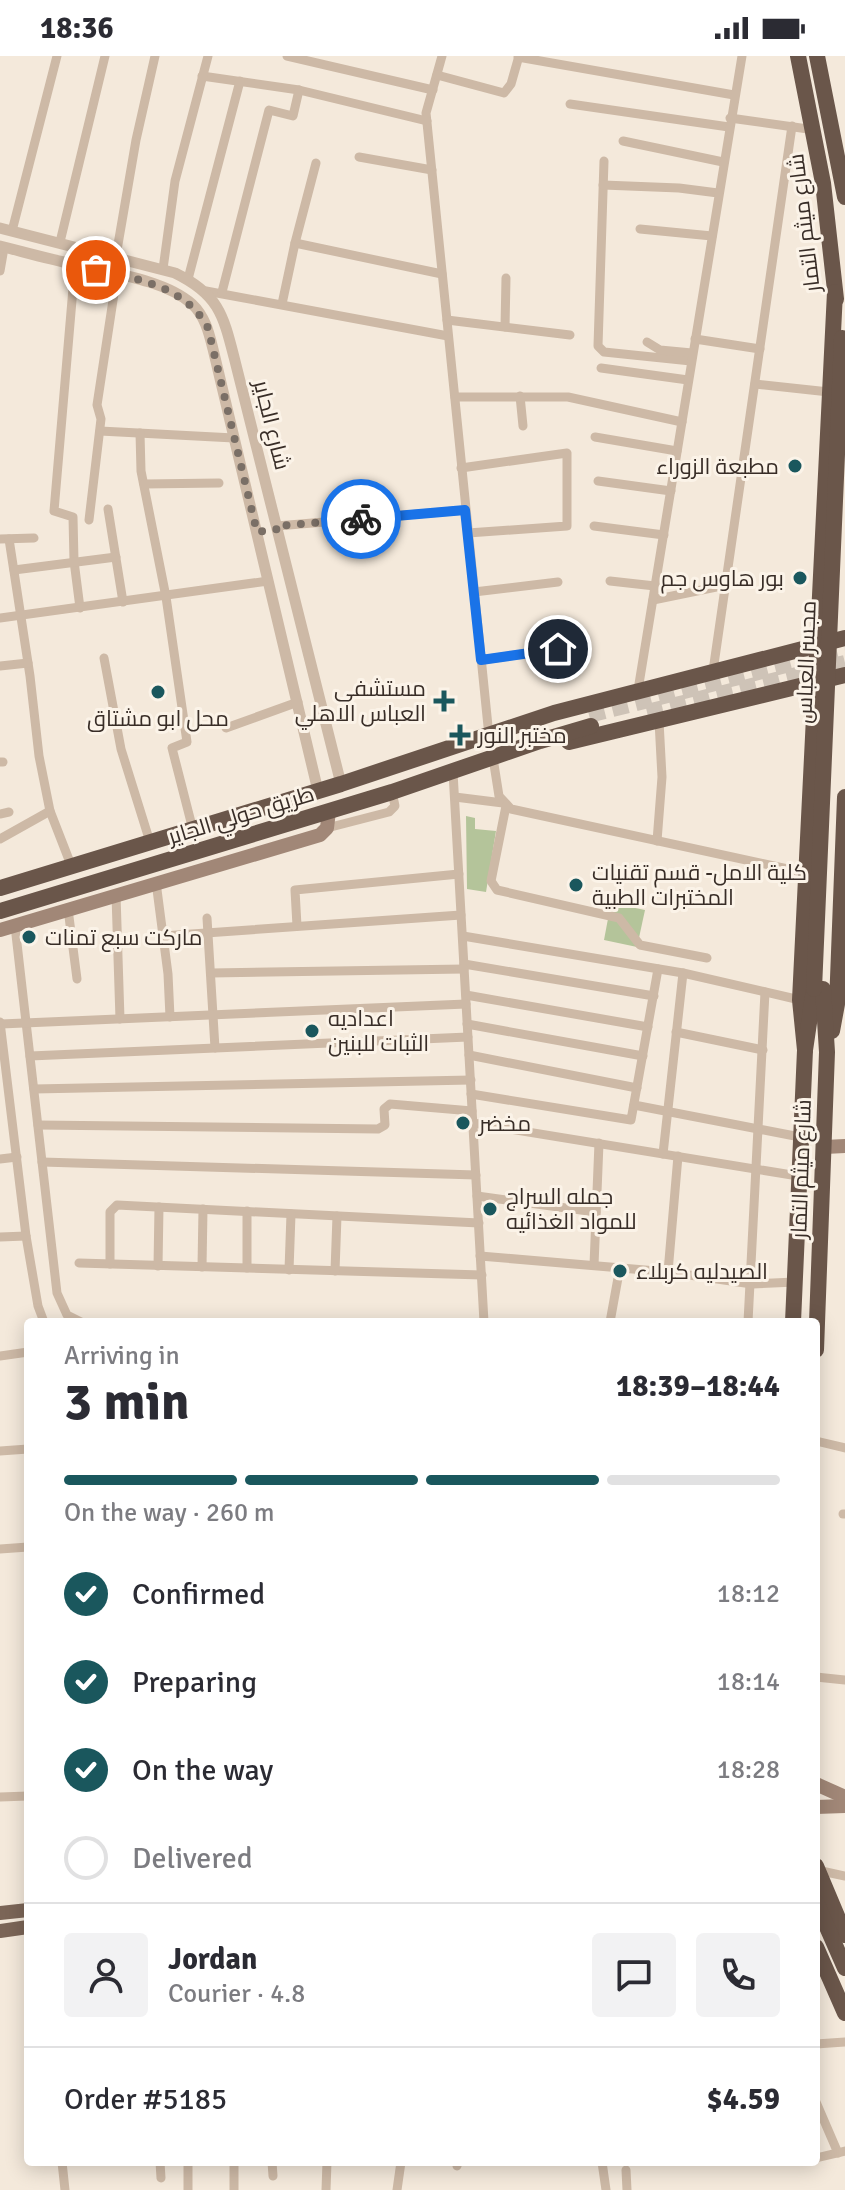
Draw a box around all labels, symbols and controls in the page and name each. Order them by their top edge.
text: 18:36 [40,10,114,47]
street label: شارع ميثم التمار [782,152,828,296]
pin [62,236,130,304]
icon: bag [74,248,118,292]
street label: شارع الجاير [246,375,296,473]
place label: مطبعة الزوراء [656,453,779,480]
marker: مطبعة الزوراء [786,457,804,475]
courier [321,479,401,559]
icon: bike [339,497,383,541]
place label: بور هاوس جم [661,565,784,594]
marker: بور هاوس جم [791,569,809,587]
street label: مجسر العباس [790,600,822,724]
pin [524,615,592,683]
icon: home [536,627,580,671]
place label: مستشفى العباس الاهلي [295,675,426,730]
marker: محل ابو مشتاق [149,683,167,701]
marker: مستشفى العباس الاهلي [433,690,455,712]
place label: محل ابو مشتاق [87,705,229,732]
place label: مختبر النور [476,722,567,749]
marker: مختبر النور [449,724,471,746]
street label: طريق حولي الجاير [163,780,318,854]
place label: كلية الامل- قسم تقنيات المختبرات الطبية [592,859,807,911]
marker: كلية الامل- قسم تقنيات المختبرات الطبية [567,876,585,894]
place label: ماركت سبع تمنات [45,924,202,952]
marker: ماركت سبع تمنات [20,928,38,946]
place label: اعداديه الثبات للبنين [328,1005,429,1057]
marker: اعداديه الثبات للبنين [303,1022,321,1040]
street label: شارع ميثم التمار [785,1099,819,1241]
place label: مخضر [477,1110,531,1137]
marker: مخضر [454,1114,472,1132]
place label: جمله السراج للمواد الغذائيه [506,1183,636,1235]
marker: جمله السراج للمواد الغذائيه [481,1200,499,1218]
place label: الصيدليه كربلاء [636,1258,768,1285]
marker: الصيدليه كربلاء [611,1262,629,1280]
text: Arriving in [64,1340,180,1372]
text: 18:39–18:44 [616,1368,780,1405]
text: 3 min [64,1370,190,1434]
text: On the way · 260 m [64,1497,274,1529]
icon: check [64,1572,108,1616]
text: Confirmed [132,1576,265,1613]
text: 18:12 [717,1578,780,1610]
icon: check [64,1660,108,1704]
text: Preparing [132,1664,257,1701]
text: 18:14 [717,1666,780,1698]
icon: check [64,1748,108,1792]
text: On the way [132,1752,273,1789]
text: 18:28 [717,1754,780,1786]
text: Delivered [132,1840,253,1877]
button: person [64,1933,148,2017]
button: chat [592,1933,676,2017]
button: phone [696,1933,780,2017]
text: Jordan [168,1941,257,1978]
text: Courier · 4.8 [168,1978,305,2010]
text: Order #5185 [64,2081,227,2118]
text: $4.59 [707,2081,780,2118]

